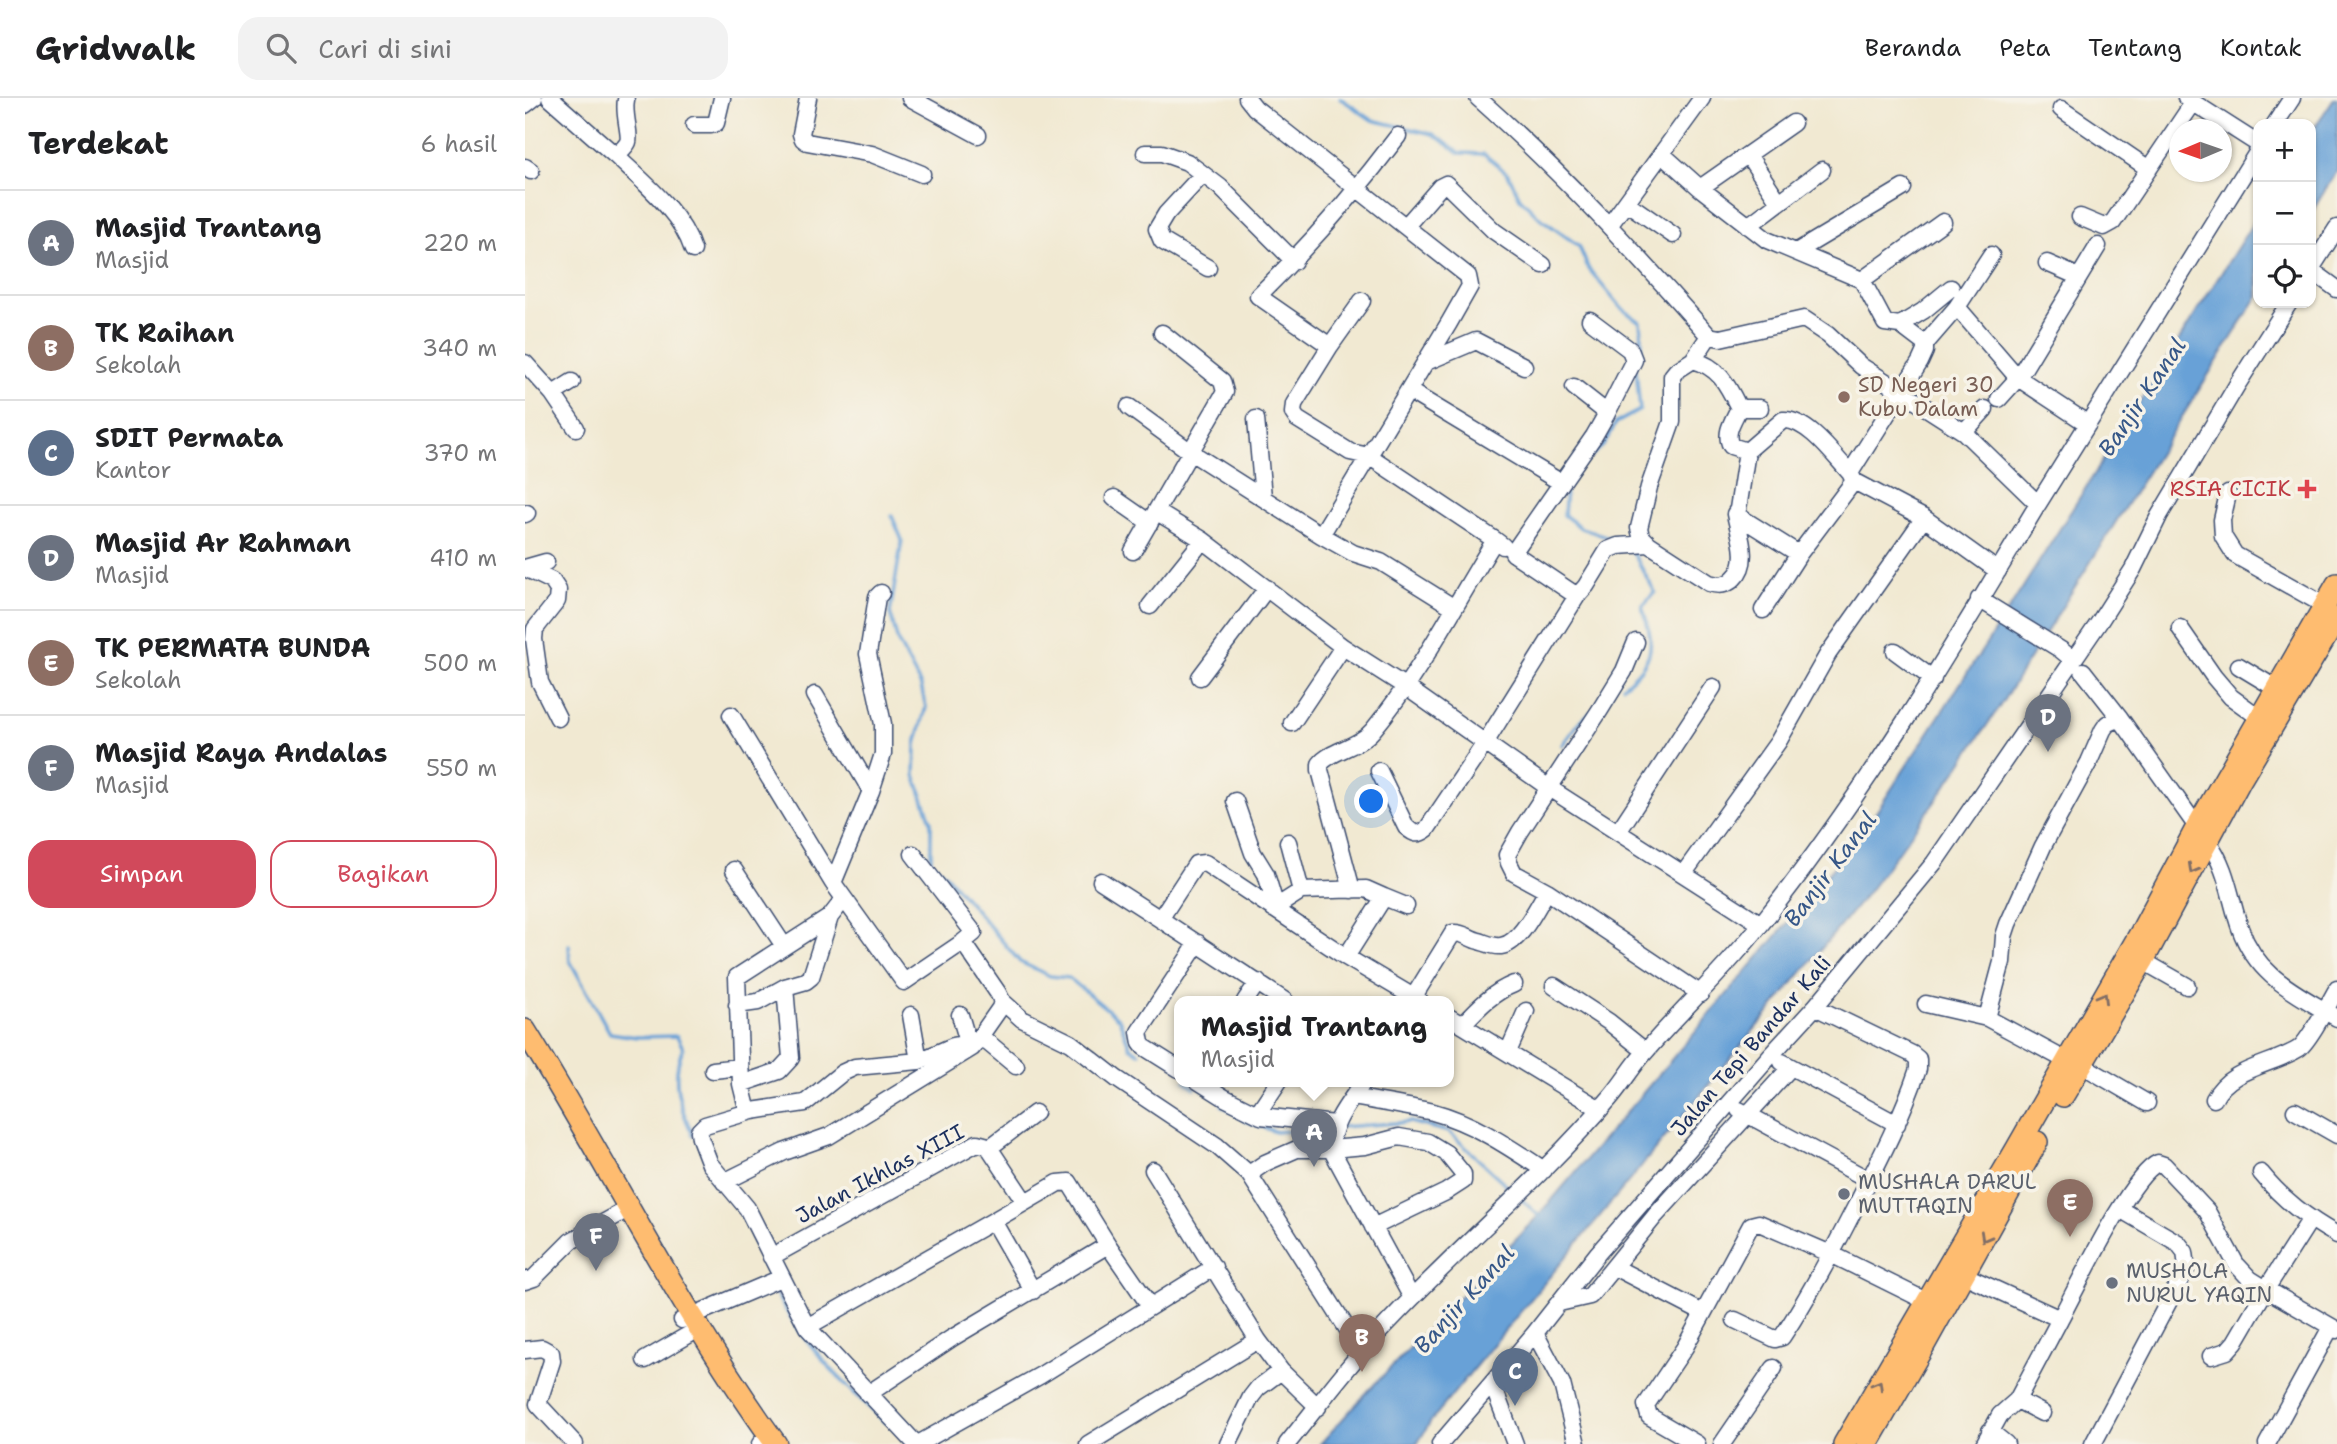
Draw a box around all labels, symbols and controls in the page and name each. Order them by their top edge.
search box [238,17,728,80]
text: Gridwalk [35,26,196,71]
icon: search [262,29,300,67]
text: Cari di sini [318,31,452,66]
text: Beranda [1865,32,1961,64]
text: Peta [1999,32,2050,64]
text: Tentang [2088,32,2182,64]
text: Kontak [2220,32,2302,64]
north arrow [2169,119,2232,182]
map controls [2253,119,2316,308]
button: + [2253,119,2316,182]
text: Terdekat [28,123,168,164]
text: 6 hasil [421,129,497,159]
button: − [2253,182,2316,245]
text: Masjid Trantang [95,210,321,245]
text: A [42,228,60,258]
text: 220 m [423,228,497,258]
text: Masjid [95,245,169,275]
button: locate [2253,245,2316,308]
text: TK Raihan [95,315,234,350]
water label: Banjir Kanal [2091,332,2193,462]
text: B [44,333,58,363]
text: 340 m [422,333,497,363]
text: Sekolah [95,350,182,380]
place label: SD Negeri 30 Kubu Dalam [1858,371,1994,423]
marker: SD Negeri 30 Kubu Dalam [1836,389,1852,405]
text: SDIT Permata [95,420,283,455]
text: C [44,438,58,468]
text: 370 m [424,438,497,468]
text: Kantor [95,455,171,485]
place label: RSIA CICIK [2170,475,2291,503]
marker: RSIA CICIK [2297,479,2317,499]
text: Masjid Ar Rahman [95,525,351,560]
text: D [43,543,59,573]
text: 410 m [429,543,497,573]
text: Masjid [95,560,169,590]
text: TK PERMATA BUNDA [95,630,371,665]
text: E [43,648,59,678]
text: 500 m [423,648,497,678]
text: Sekolah [95,665,182,695]
pin: D [2025,694,2071,752]
text: Masjid Raya Andalas [95,735,387,770]
text: F [44,753,58,783]
text: 550 m [426,753,497,783]
text: Masjid [95,770,169,800]
your location [1354,784,1388,818]
water label: Banjir Kanal [1777,805,1883,933]
button: Simpan [28,840,256,908]
button: Bagikan [270,840,497,908]
one-way arrow [2188,861,2202,874]
street label: Jalan Tepi Bandar Kali [1665,950,1837,1142]
one-way arrow [2095,992,2108,1005]
popup [1174,996,1454,1087]
text: Masjid Trantang [1201,1009,1427,1044]
text: Masjid [1201,1044,1275,1074]
pin: A [1291,1109,1337,1167]
street label: Jalan Ikhlas XIII [791,1118,969,1230]
place label: MUSHALA DARUL MUTTAQIN [1858,1168,2037,1220]
pin: E [2047,1179,2093,1237]
marker: MUSHALA DARUL MUTTAQIN [1836,1186,1852,1202]
pin: F [573,1213,619,1271]
one-way arrow [1979,1230,1993,1242]
water label: Banjir Kanal [1407,1238,1521,1360]
place label: MUSHOLA NURUL YAQIN [2126,1257,2272,1309]
marker: MUSHOLA NURUL YAQIN [2104,1275,2120,1291]
pin: B [1339,1314,1385,1372]
pin: C [1492,1348,1538,1406]
one-way arrow [1870,1379,1883,1392]

